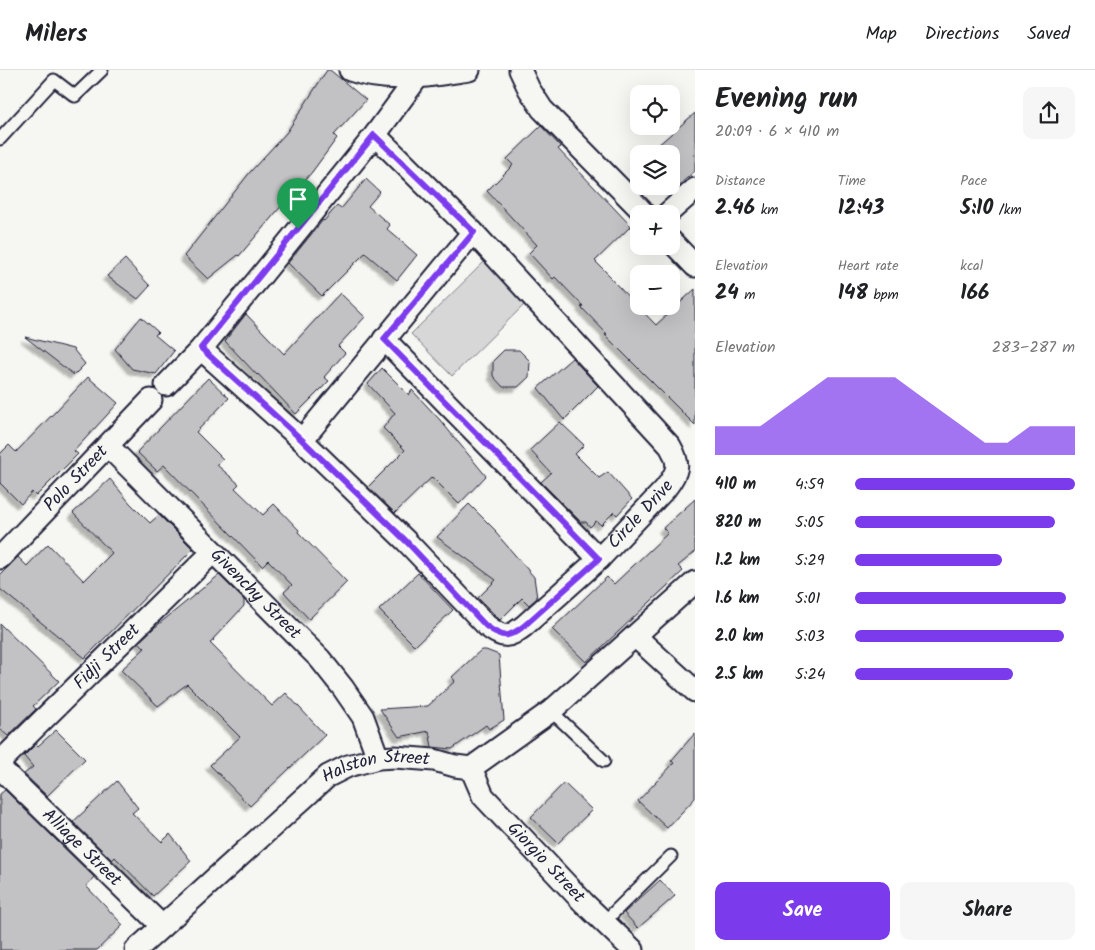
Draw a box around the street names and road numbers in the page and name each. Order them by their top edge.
street label: Polo Street [37,438,116,519]
street label: Circle Drive [601,474,682,556]
street label: Givenchy Street [203,541,309,647]
street label: Fidji Street [67,616,148,697]
street label: Halston Street [317,742,432,791]
street label: Alliage Street [35,802,129,894]
street label: Giorgio Street [500,815,593,911]

